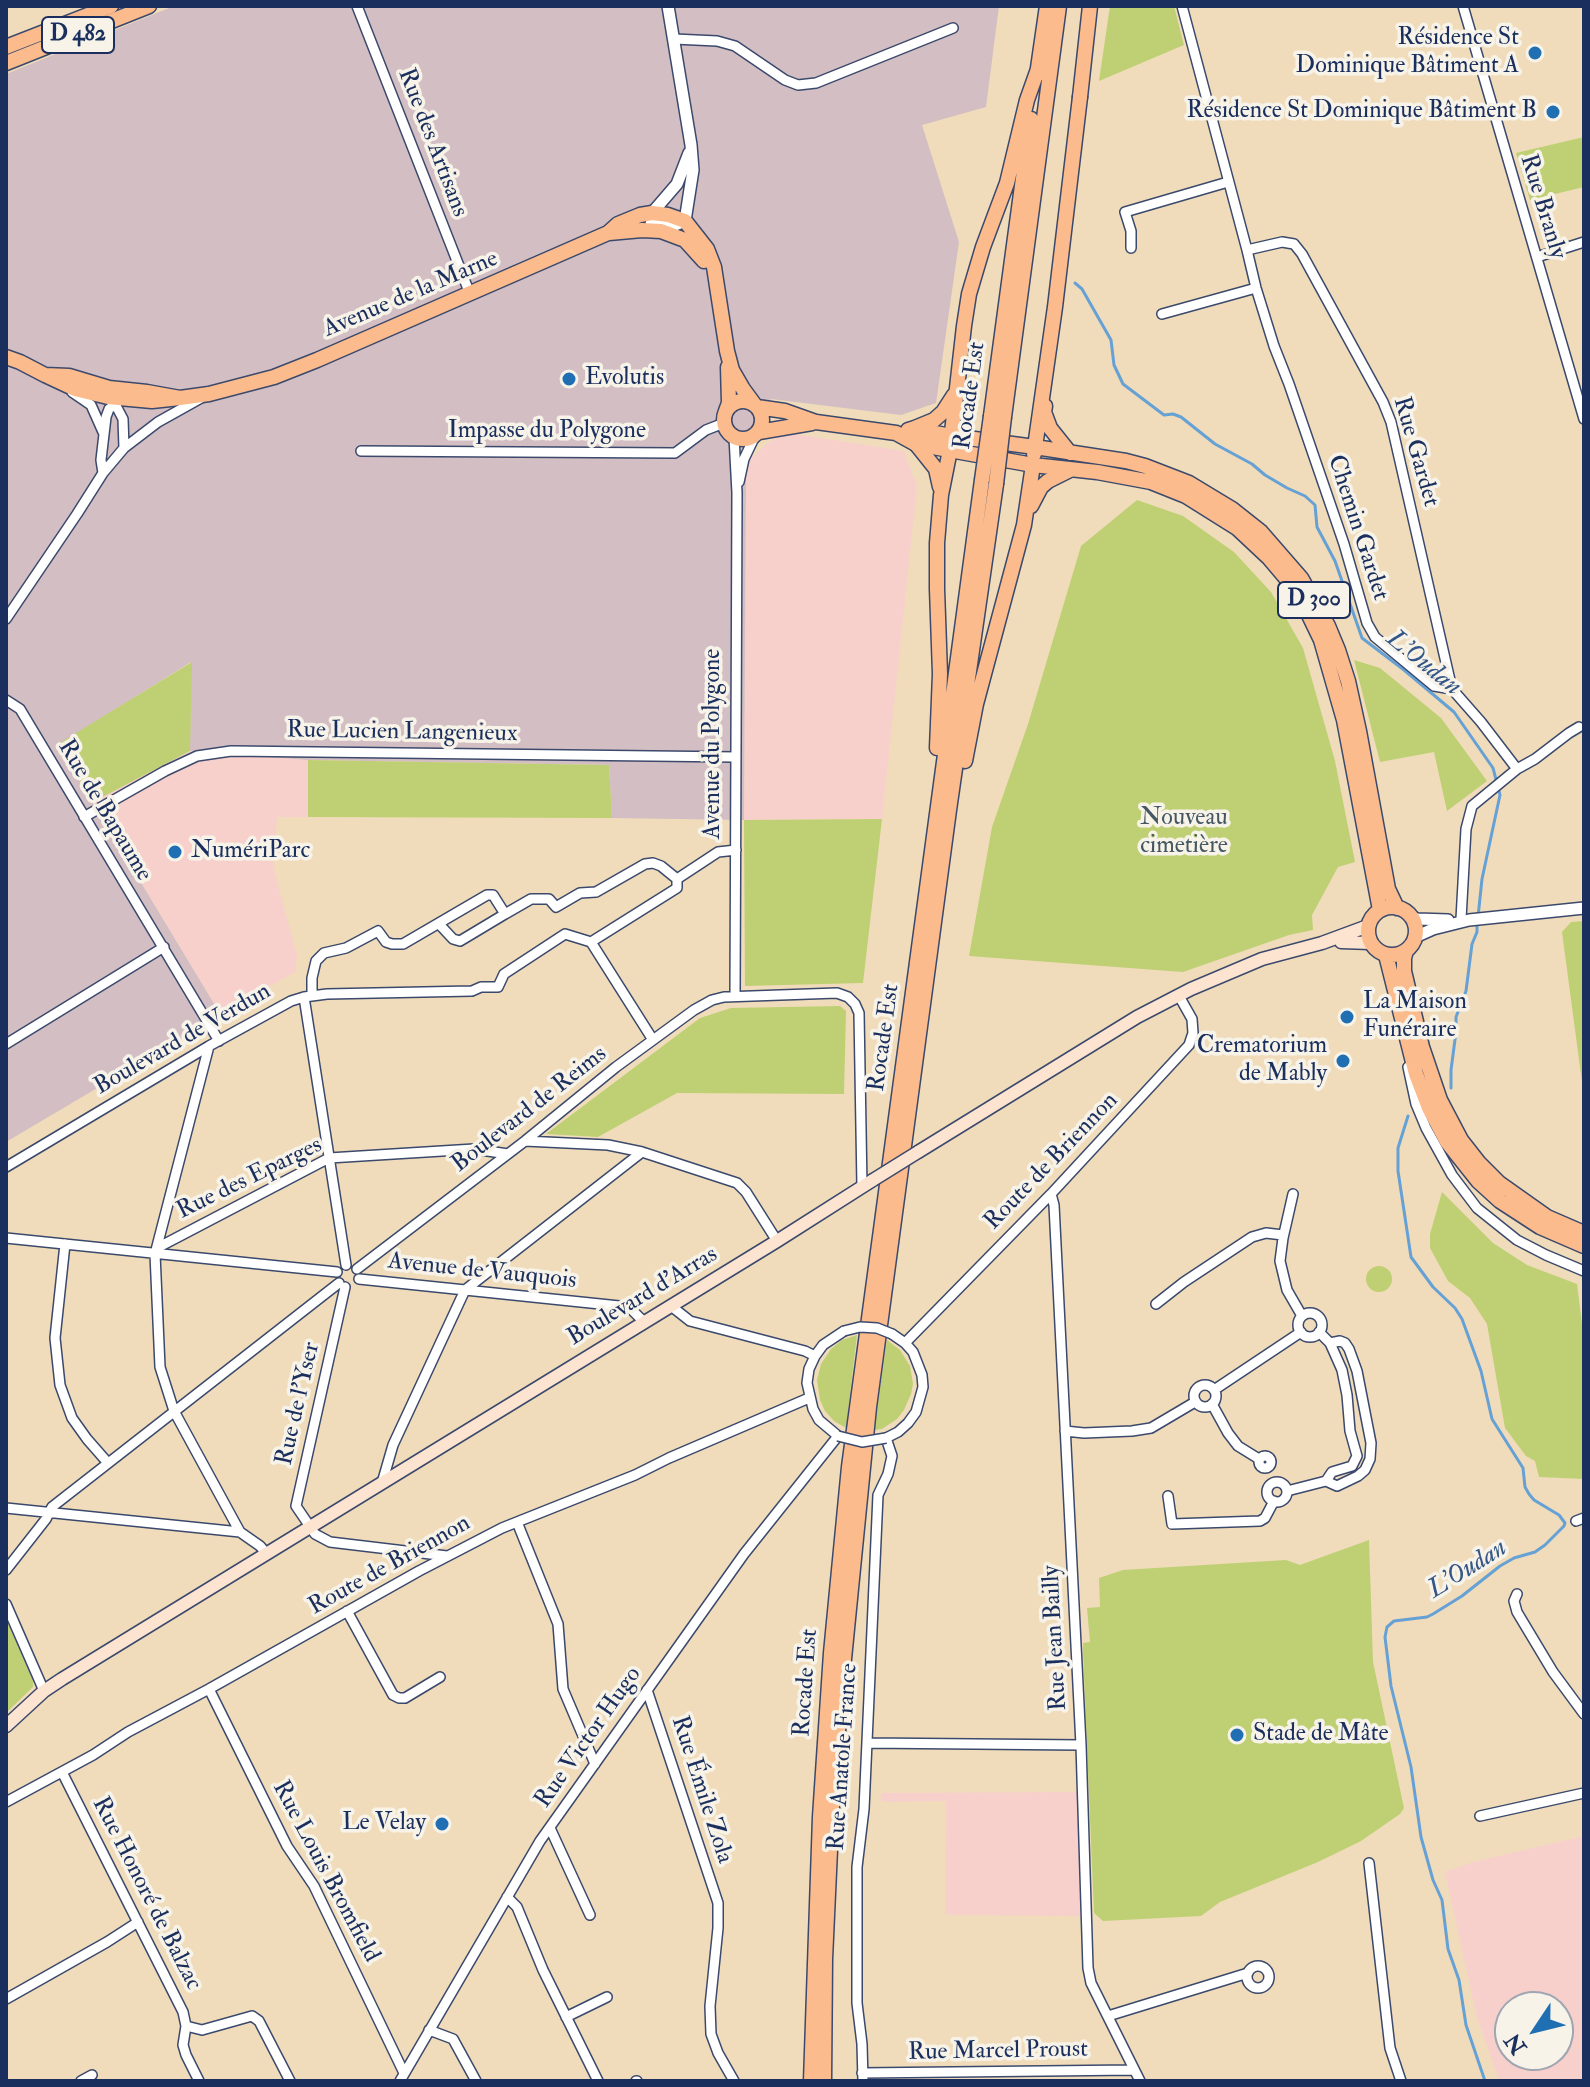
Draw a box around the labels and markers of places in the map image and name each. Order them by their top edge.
place label: Résidence St Dominique Bâtiment A [1296,25,1519,81]
marker: Résidence St Dominique Bâtiment A [1526,44,1544,62]
place label: Résidence St Dominique Bâtiment B [1186,98,1537,126]
marker: Résidence St Dominique Bâtiment B [1544,103,1562,121]
place label: Evolutis [585,365,664,393]
marker: Evolutis [560,370,578,388]
place label: NumériParc [191,838,310,866]
marker: NumériParc [166,843,184,861]
place label: La Maison Funéraire [1363,989,1467,1045]
marker: La Maison Funéraire [1338,1008,1356,1026]
place label: Crematorium de Mably [1197,1033,1327,1089]
marker: Crematorium de Mably [1334,1052,1352,1070]
place label: Stade de Mâte [1253,1721,1389,1749]
marker: Stade de Mâte [1228,1726,1246,1744]
place label: Le Velay [342,1810,426,1838]
marker: Le Velay [433,1815,451,1833]

